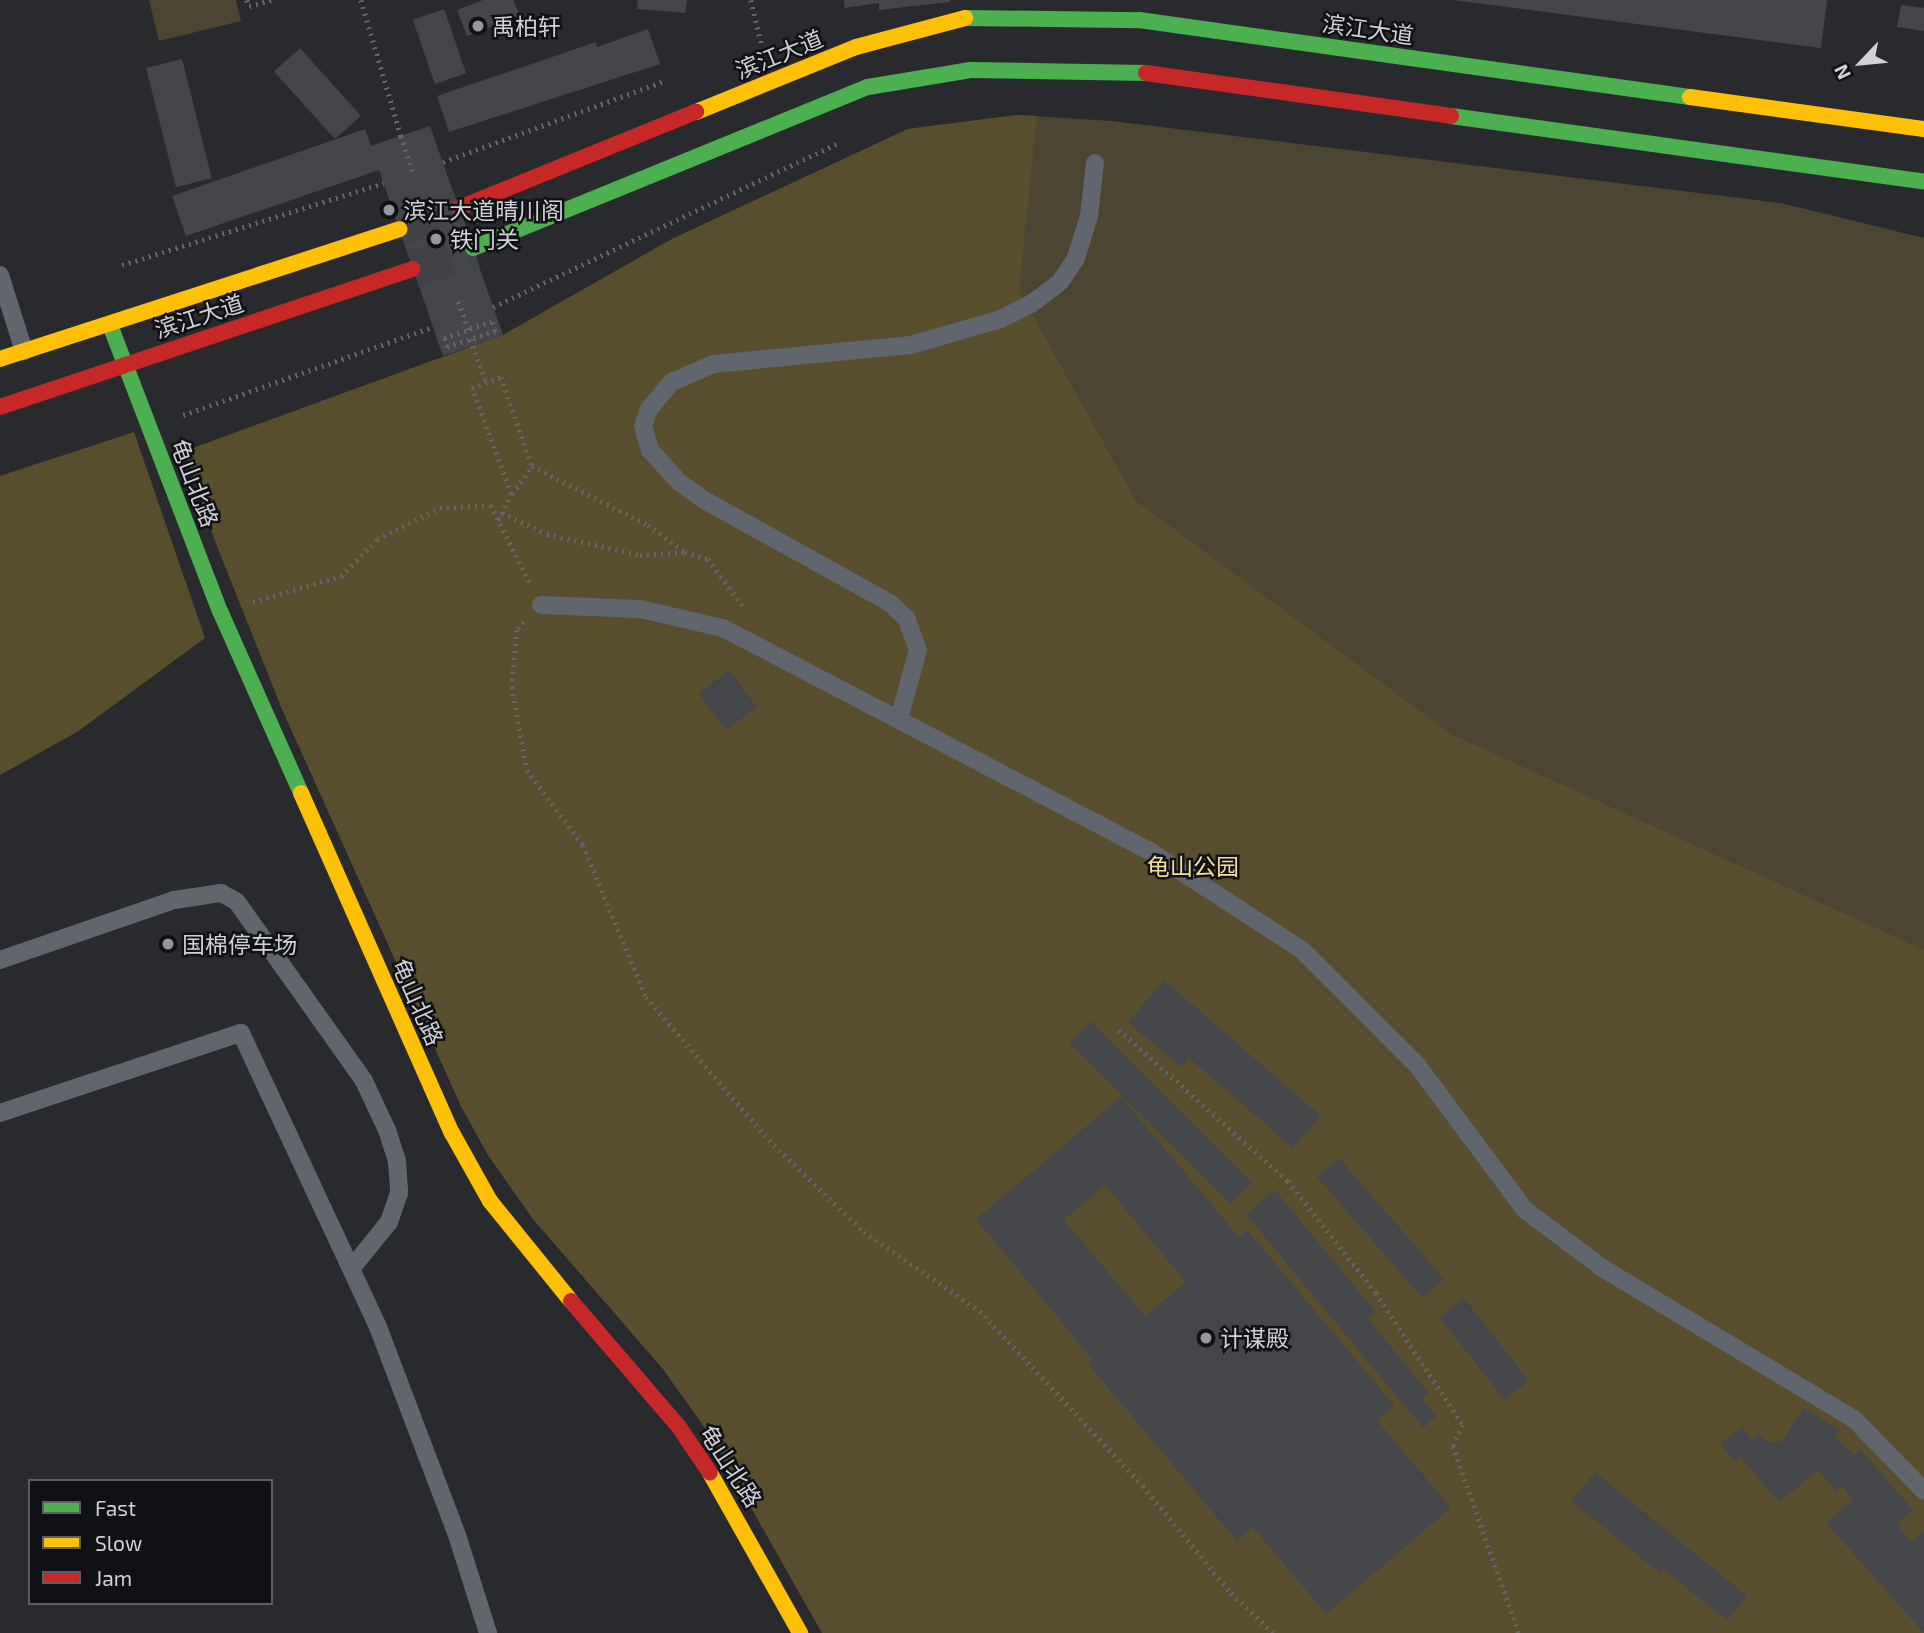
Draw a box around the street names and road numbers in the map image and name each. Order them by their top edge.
street label: 滨江大道 [1321,9,1415,49]
street label: 滨江大道 [731,24,827,84]
street label: 滨江大道 [151,289,247,343]
street label: 龟山北路 [166,435,224,531]
street label: 龟山北路 [387,954,449,1050]
street label: 龟山北路 [694,1420,768,1512]

